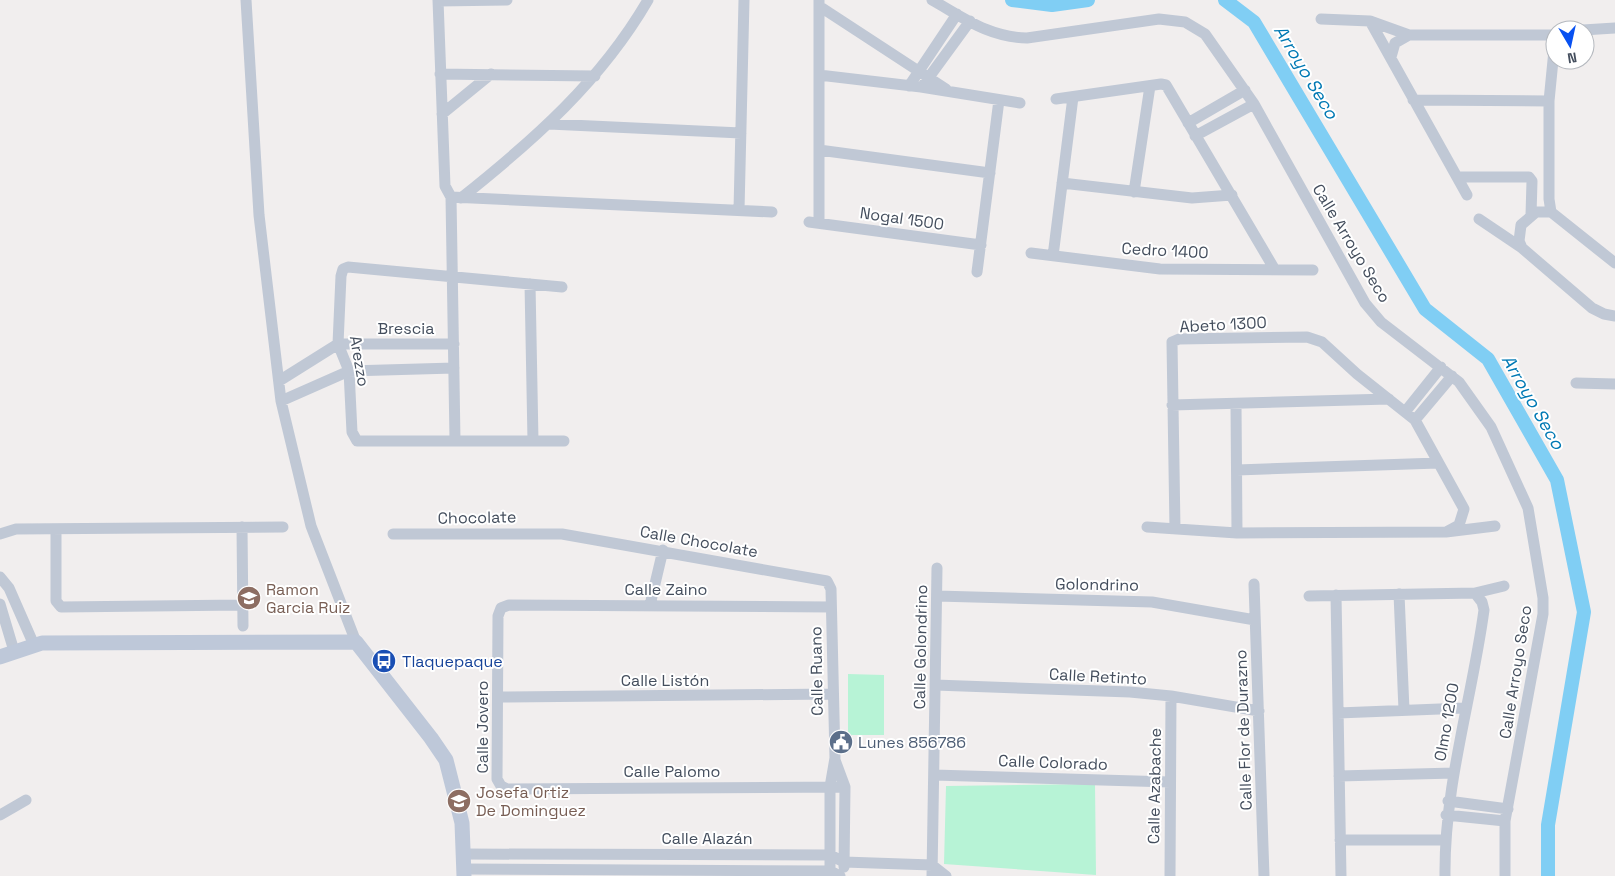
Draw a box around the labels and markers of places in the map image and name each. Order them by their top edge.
place label: Ramon Garcia Ruiz [266,579,350,618]
school or university icon: Ramon Garcia Ruiz [236,585,262,611]
bus stop icon: Tlaquepaque [371,648,397,674]
place label: Tlaquepaque [402,651,503,672]
public building icon: Lunes 856786 [828,729,854,755]
place label: Lunes 856786 [858,732,966,753]
place label: Josefa Ortiz De Dominguez [476,782,586,821]
school or university icon: Josefa Ortiz De Dominguez [446,788,472,814]

